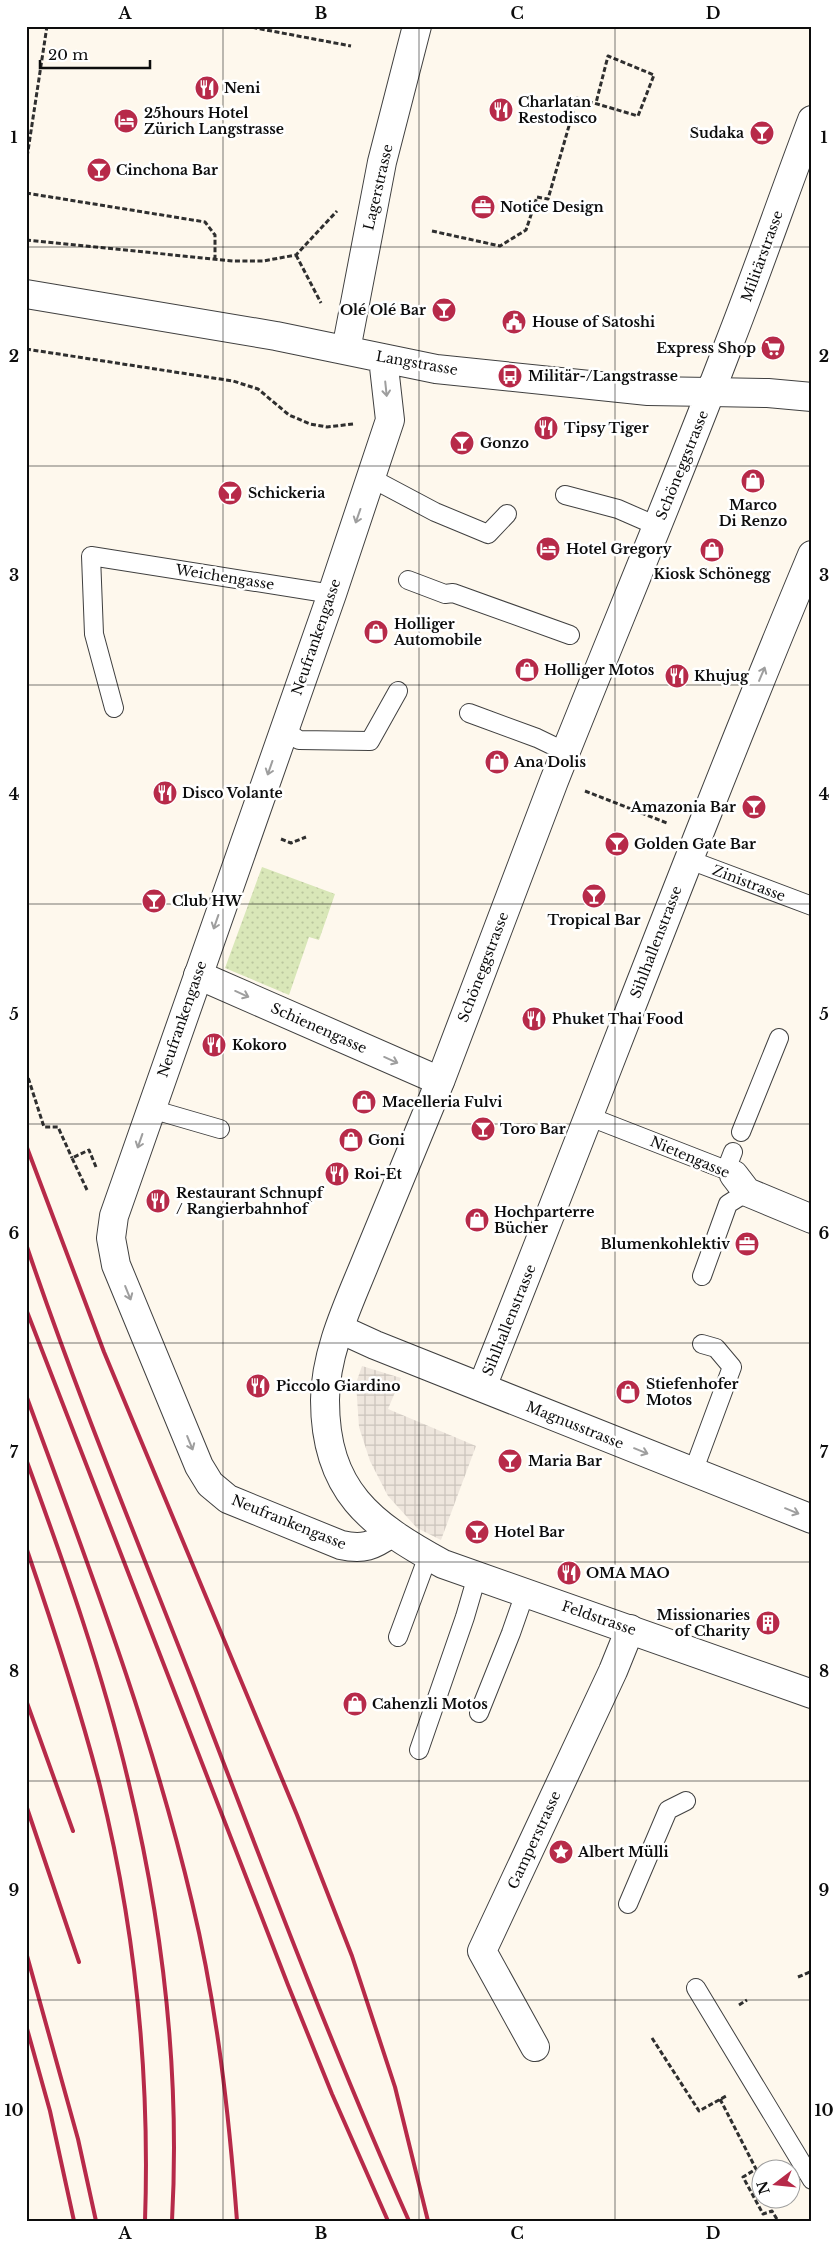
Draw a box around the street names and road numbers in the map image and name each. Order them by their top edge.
street label: Lagerstrasse [359,142,397,232]
street label: Militärstrasse [737,208,787,304]
street label: Langstrasse [375,347,459,379]
street label: Schöneggstrasse [652,408,712,522]
street label: Weichengasse [173,560,276,594]
street label: Neufrankengasse [288,576,344,698]
street label: Zinistrasse [710,861,788,905]
street label: Sihlhallenstrasse [626,883,686,1001]
street label: Schöneggstrasse [454,909,512,1025]
street label: Neufrankengasse [154,958,210,1080]
street label: Schienengasse [268,999,370,1057]
street label: Nietengasse [647,1132,733,1182]
street label: Sihlhallenstrasse [478,1261,540,1379]
street label: Magnusstrasse [524,1397,626,1453]
street label: Neufrankengasse [229,1491,349,1553]
street label: Feldstrasse [559,1597,639,1639]
street label: Gamperstrasse [503,1788,565,1892]

